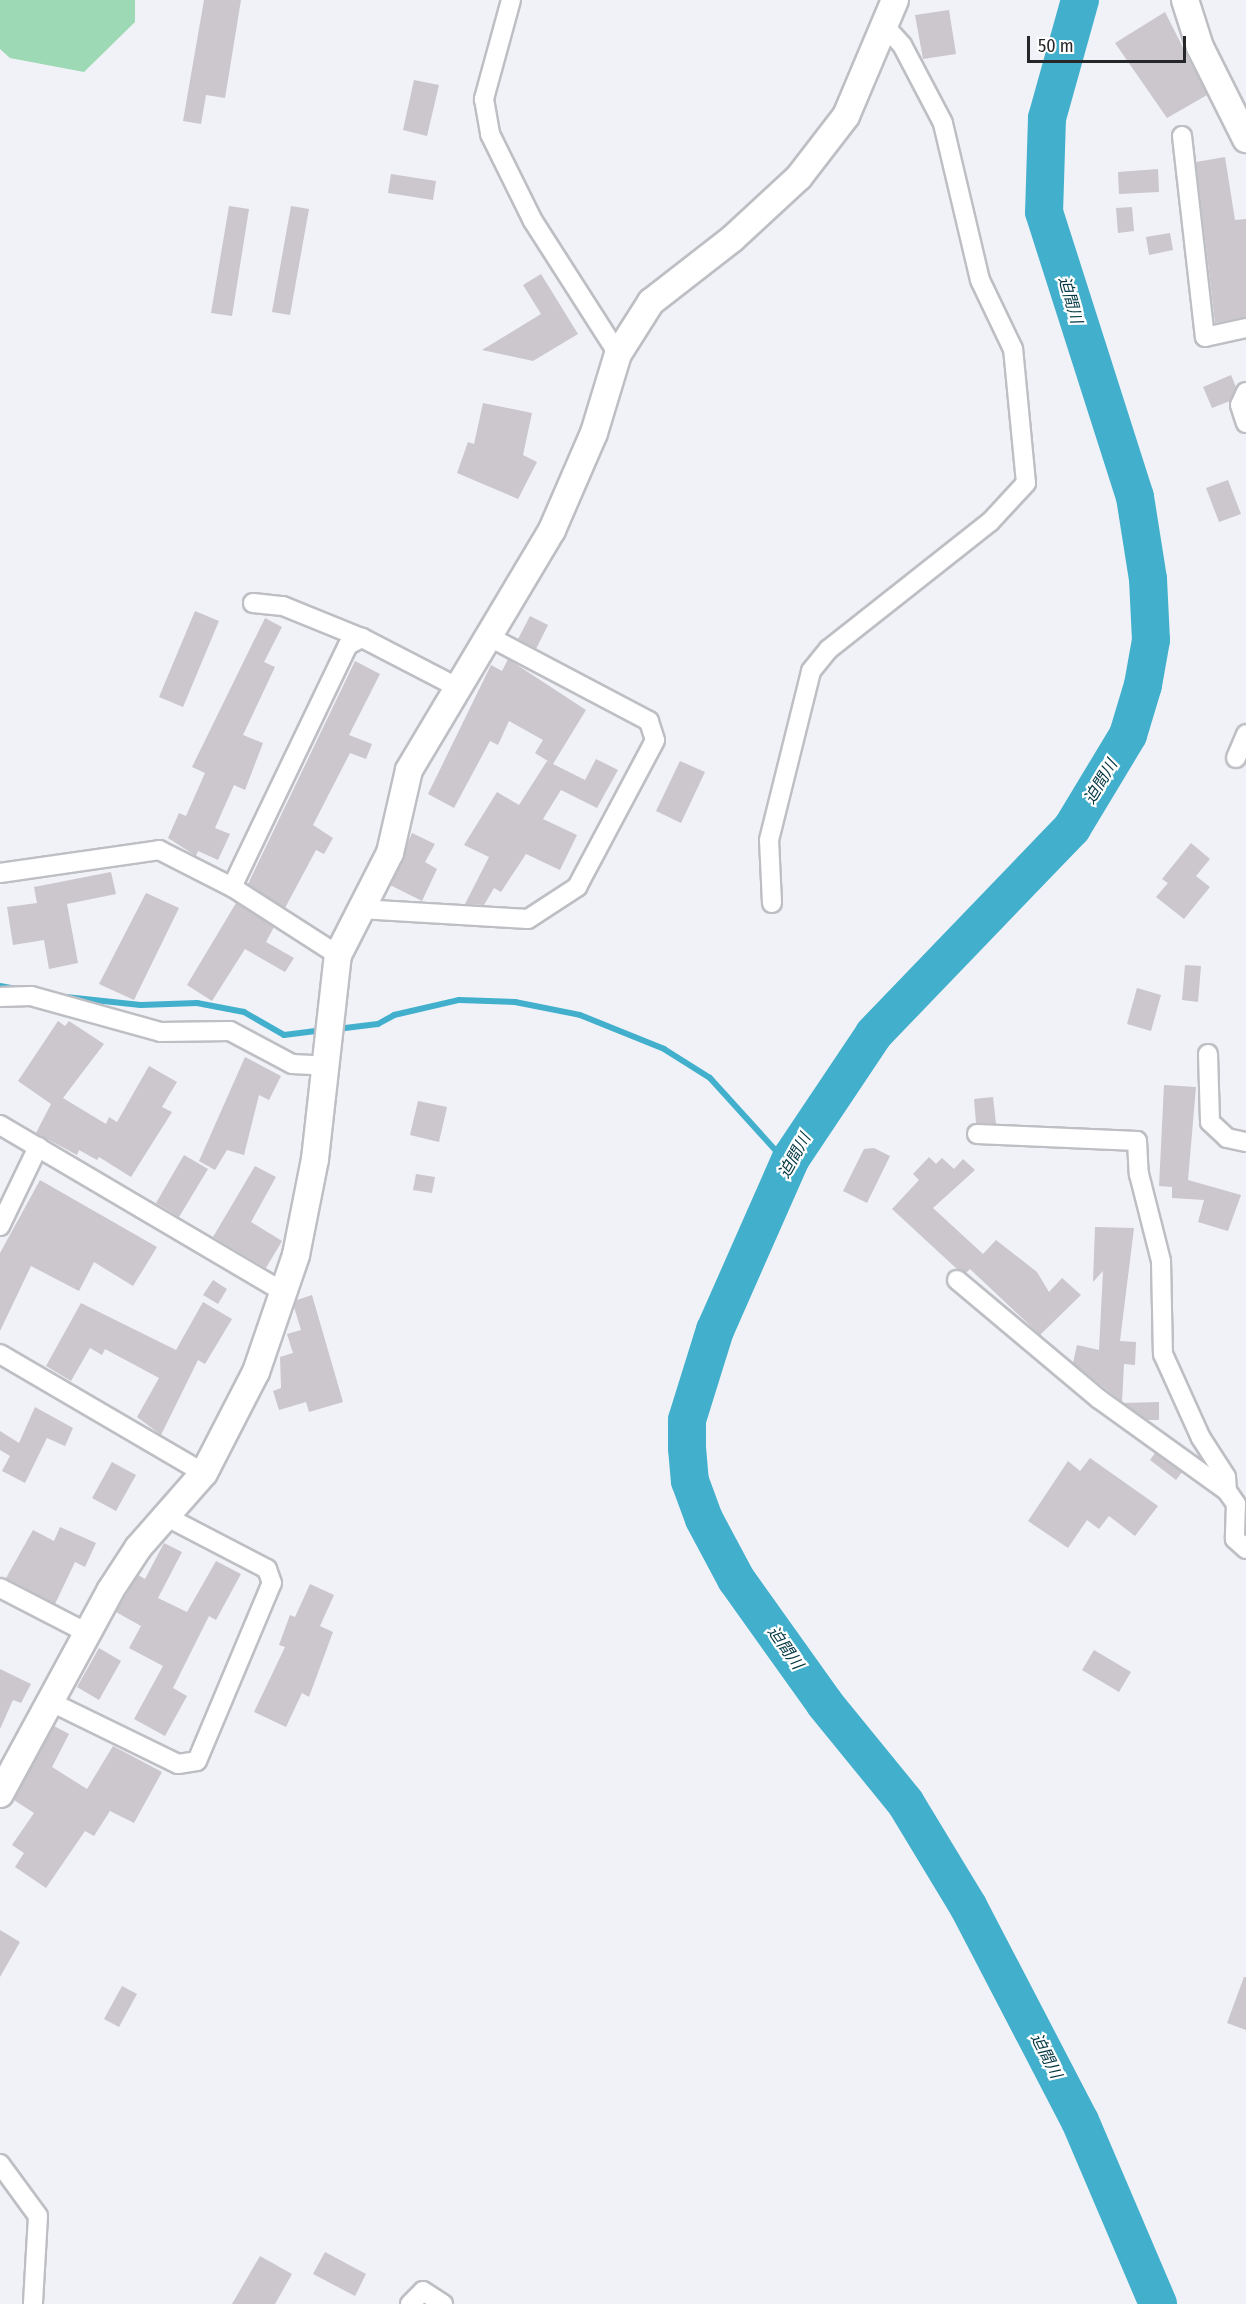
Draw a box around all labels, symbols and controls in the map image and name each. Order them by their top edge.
scale bar [1030,24,1189,62]
text: 50 m [1038,35,1074,57]
water label: 迫間川 [1054,274,1086,326]
water label: 迫間川 [1080,756,1122,808]
water label: 迫間川 [775,1130,815,1182]
water label: 迫間川 [763,1623,807,1673]
water label: 迫間川 [1027,2030,1065,2082]

